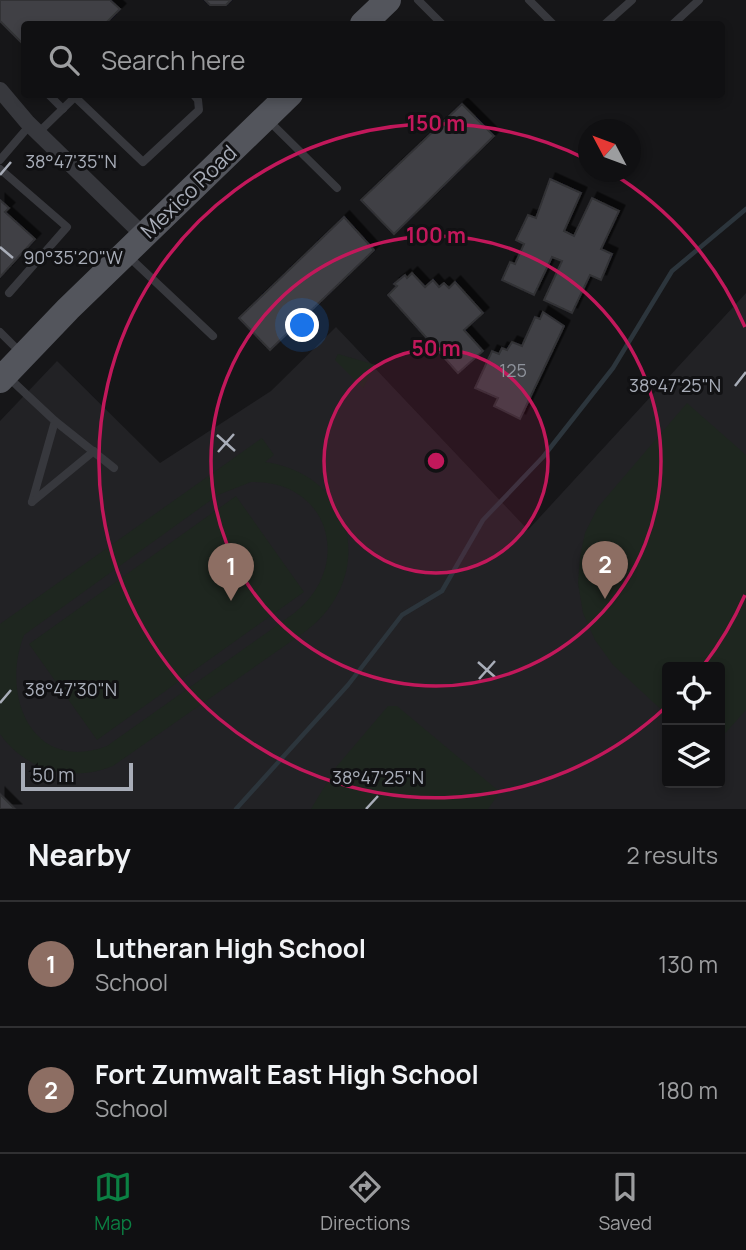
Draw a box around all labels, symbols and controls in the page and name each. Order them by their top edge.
search box [21,21,725,98]
icon: search [45,41,83,79]
text: Search here [101,42,246,78]
text: 150 m [407,109,465,137]
north arrow [578,119,641,182]
street label: Mexico Road [134,138,242,244]
text: 38°47'35"N [25,149,117,173]
text: 100 m [406,221,466,249]
text: 90°35'20"W [23,245,123,269]
your location [285,308,319,342]
text: 50 m [411,334,461,362]
house number: 125 [499,358,527,382]
text: 38°47'25"N [629,373,721,397]
centre of rings [424,449,448,473]
pin: 2 [582,541,628,599]
pin: 1 [208,543,254,601]
map controls [662,662,725,788]
button: locate [662,662,725,725]
text: 38°47'30"N [25,677,117,701]
button: layers [662,725,725,788]
scale bar [21,760,133,792]
text: 50 m [32,762,74,788]
text: 38°47'25"N [332,765,424,789]
text: Nearby [28,834,131,875]
text: 2 results [626,839,718,871]
text: Lutheran High School [95,930,366,966]
text: 1 [46,948,56,980]
text: 130 m [658,948,718,980]
text: School [95,966,168,998]
text: Fort Zumwalt East High School [95,1056,479,1092]
text: 2 [44,1074,58,1106]
text: 180 m [658,1074,718,1106]
text: School [95,1092,168,1124]
tab: Map [94,1168,132,1236]
tab: Directions [320,1168,410,1236]
tab: Saved [598,1168,652,1236]

